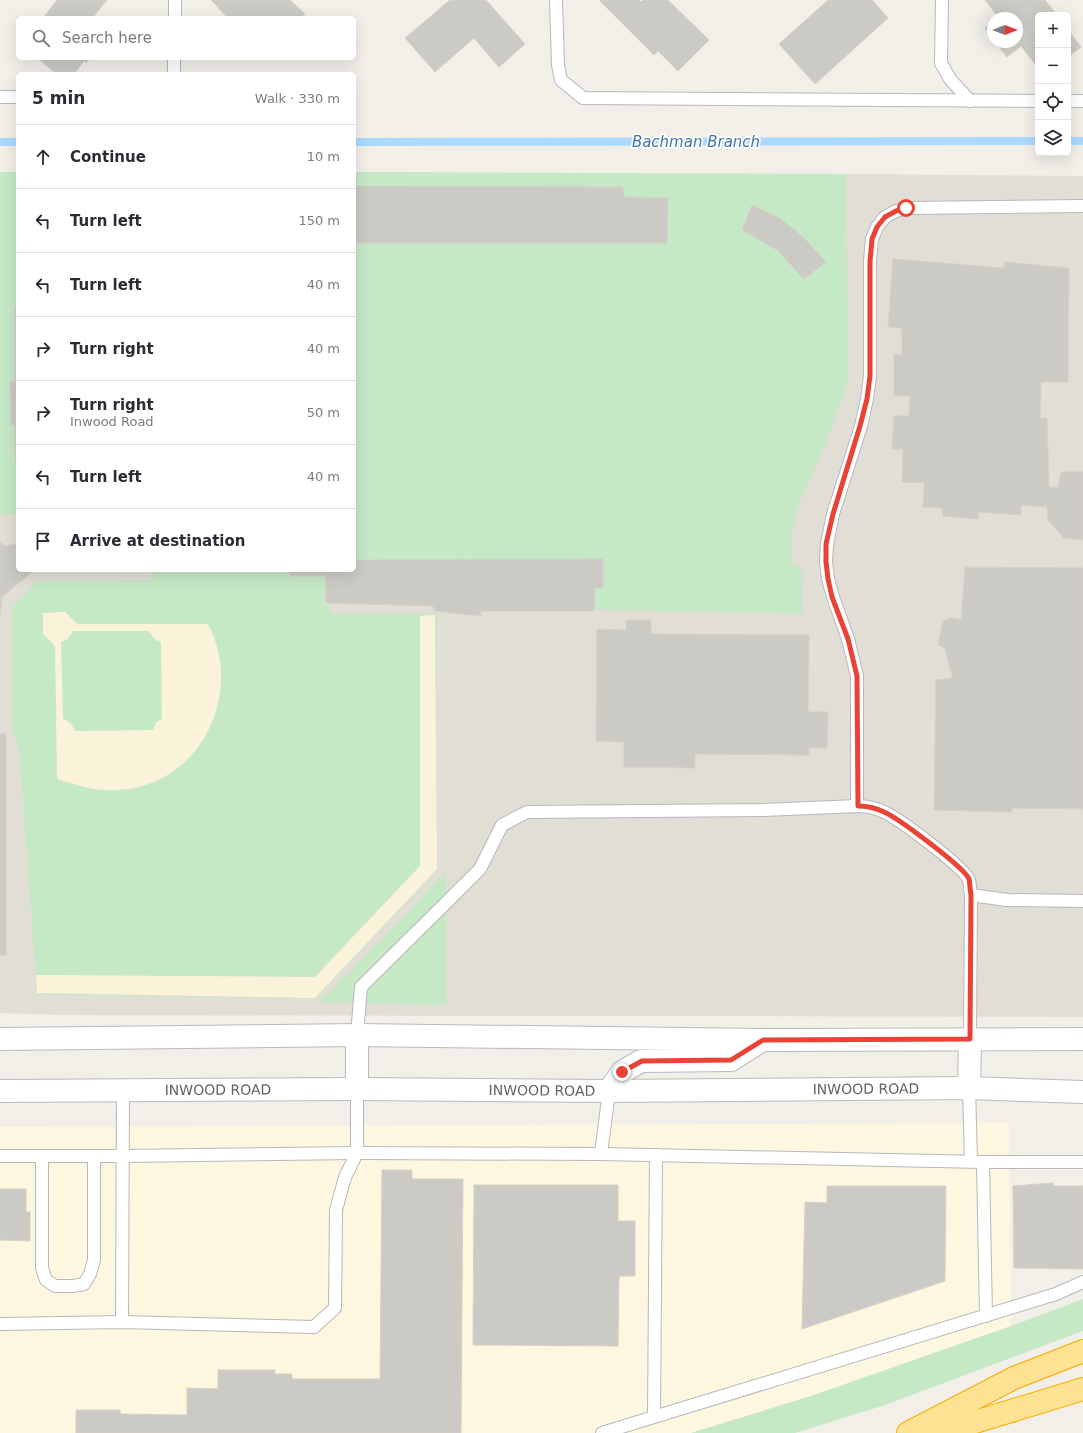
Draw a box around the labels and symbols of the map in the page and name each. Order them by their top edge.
north arrow [987,12,1023,48]
water label: Bachman Branch [632,133,760,151]
route start [897,199,915,217]
route end [613,1063,631,1081]
street label: INWOOD ROAD [813,1080,919,1097]
street label: INWOOD ROAD [165,1081,271,1098]
street label: INWOOD ROAD [489,1082,595,1099]

